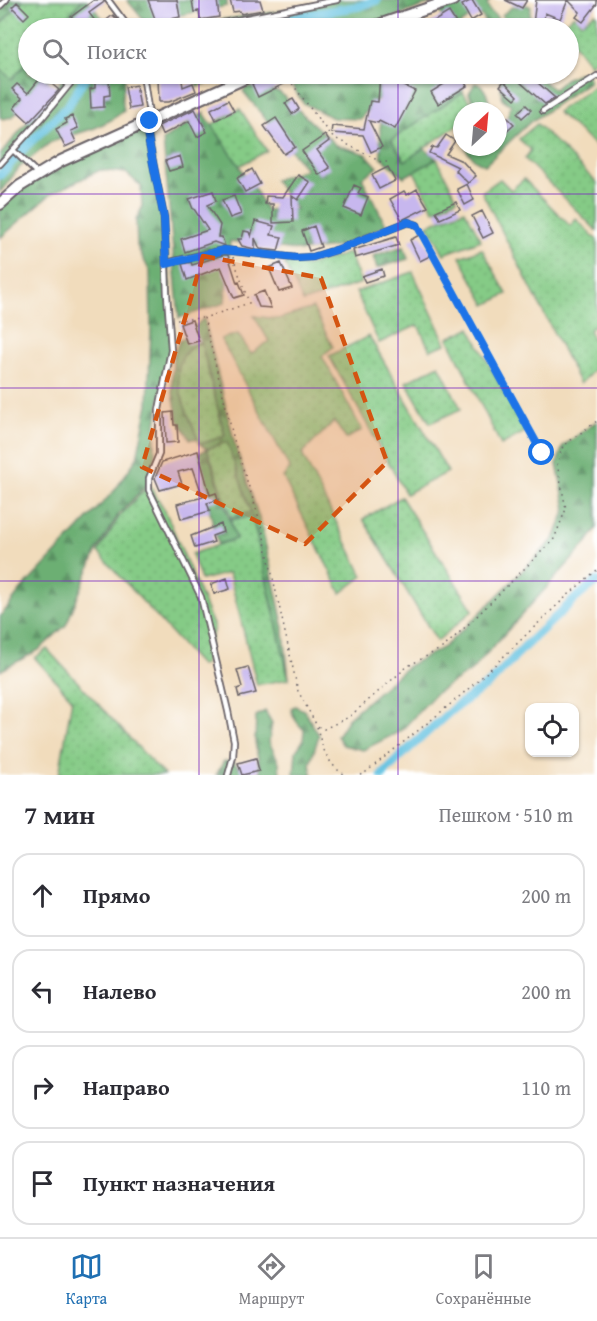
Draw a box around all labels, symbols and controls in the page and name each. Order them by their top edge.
search box [18,18,579,84]
icon: search [39,35,72,68]
text: Поиск [87,35,147,67]
north arrow [453,102,507,156]
route end [136,107,162,133]
route start [528,439,554,465]
map controls [525,703,579,757]
button: locate [525,703,579,757]
text: 7 мин [24,795,95,834]
text: Пешком · 510 m [439,800,573,829]
icon: ahead [26,879,59,912]
text: Прямо [83,879,150,911]
text: 200 m [521,881,571,910]
icon: left [26,975,59,1008]
text: Налево [83,975,156,1007]
text: 200 m [521,977,571,1006]
icon: right [26,1071,59,1104]
text: Направо [83,1071,170,1103]
text: 110 m [521,1073,571,1102]
icon: arrive [26,1167,59,1200]
text: Пункт назначения [83,1167,275,1199]
tab: Карта [66,1250,107,1310]
tab: Маршрут [239,1250,304,1310]
tab: Сохранённые [436,1250,531,1310]

